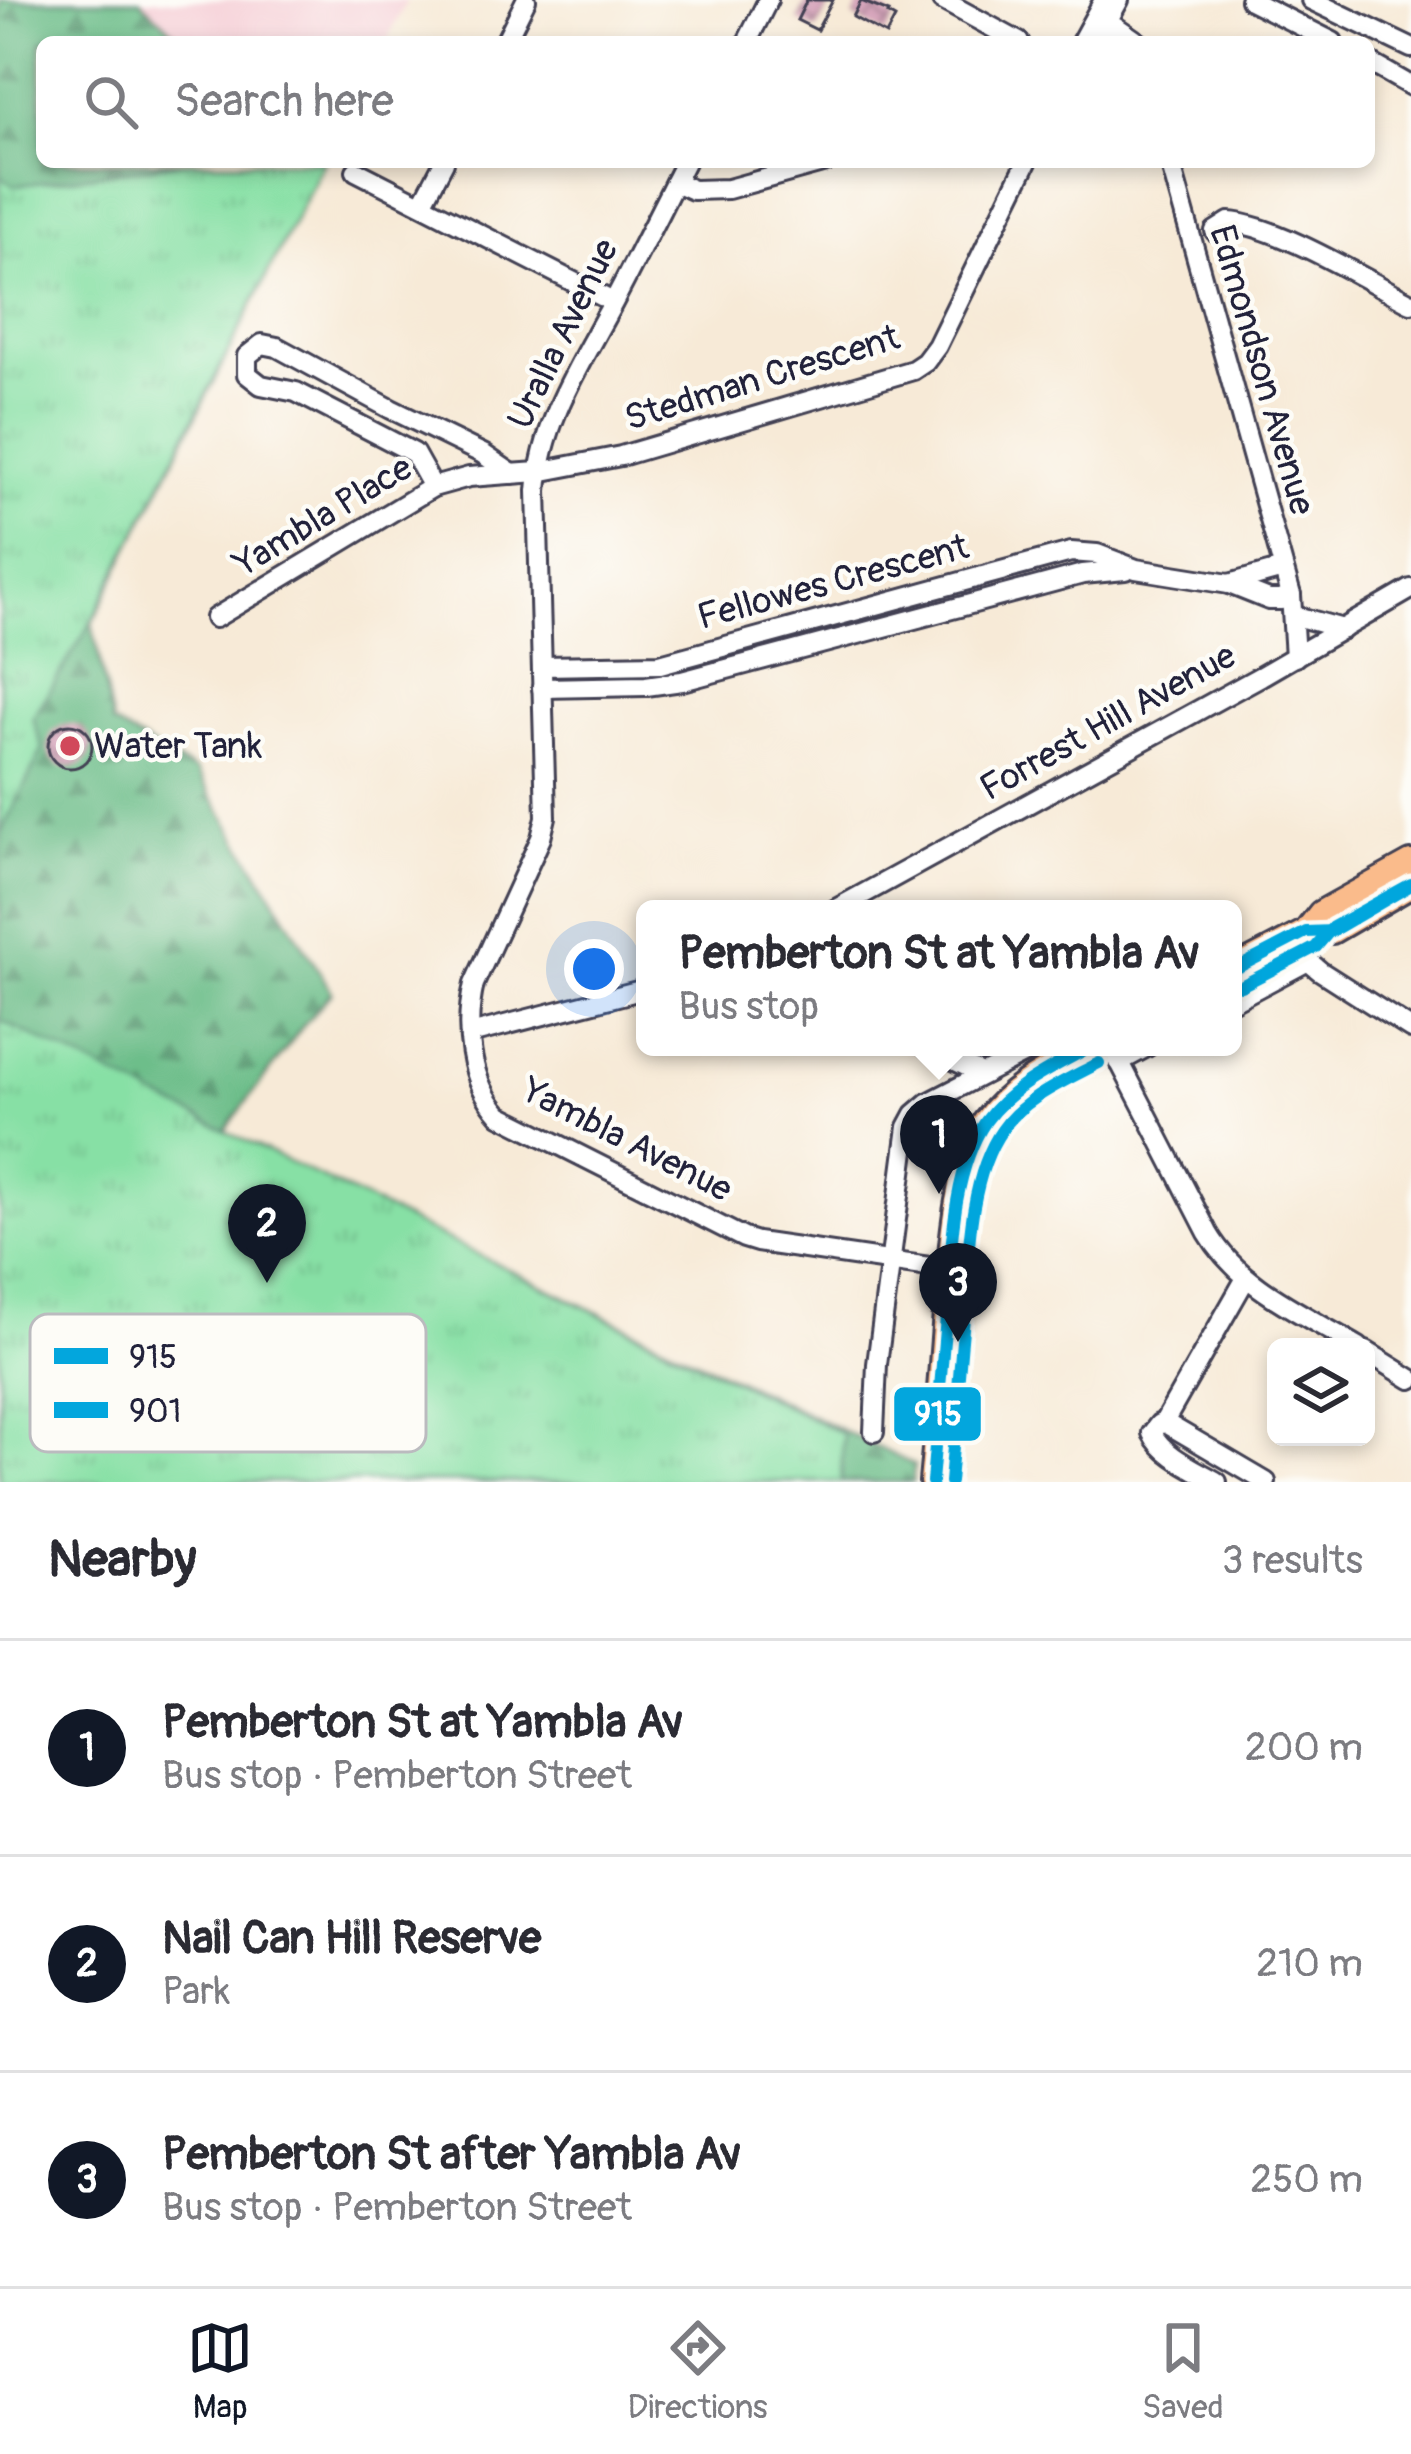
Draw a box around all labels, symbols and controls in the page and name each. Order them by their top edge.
search box [36,36,1375,168]
icon: search [78,69,144,135]
text: Search here [174,74,394,130]
street label: Edmondson Avenue [1199,220,1325,520]
street label: Uralla Avenue [498,231,628,436]
street label: Stedman Crescent [619,315,905,441]
street label: Yambla Place [225,445,421,587]
street label: Fellowes Crescent [693,524,974,640]
street label: Forrest Hill Avenue [972,633,1244,811]
place label: Water Tank [94,724,262,769]
marker: Water Tank [57,733,83,759]
popup [636,900,1242,1056]
text: Pemberton St at Yambla Av [678,926,1200,982]
your location [564,939,624,999]
text: Bus stop [678,982,819,1031]
street label: Yambla Avenue [514,1067,740,1212]
pin: 1 [900,1095,978,1194]
pin: 2 [228,1184,306,1283]
pin: 3 [919,1243,997,1342]
legend [30,1314,426,1452]
text: 915 [129,1337,177,1378]
map controls [1267,1338,1375,1446]
button: layers [1267,1338,1375,1446]
line badge: 915 [892,1385,983,1443]
text: 901 [129,1391,181,1432]
text: 915 [914,1394,962,1435]
text: Nearby [48,1528,196,1592]
text: 3 results [1222,1536,1363,1585]
text: Pemberton St at Yambla Av [162,1695,683,1751]
text: 1 [79,1723,95,1772]
text: 200 m [1245,1723,1363,1772]
text: Bus stop · Pemberton Street [162,1751,632,1800]
text: Nail Can Hill Reserve [162,1911,541,1967]
text: 2 [76,1939,98,1988]
text: 210 m [1256,1939,1363,1988]
text: Park [162,1967,230,2016]
text: Pemberton St after Yambla Av [162,2127,741,2183]
text: 3 [76,2155,98,2204]
text: 250 m [1250,2155,1363,2204]
text: Bus stop · Pemberton Street [162,2183,632,2232]
tab: Map [187,2315,253,2428]
tab: Directions [628,2315,768,2428]
tab: Saved [1142,2315,1224,2428]

